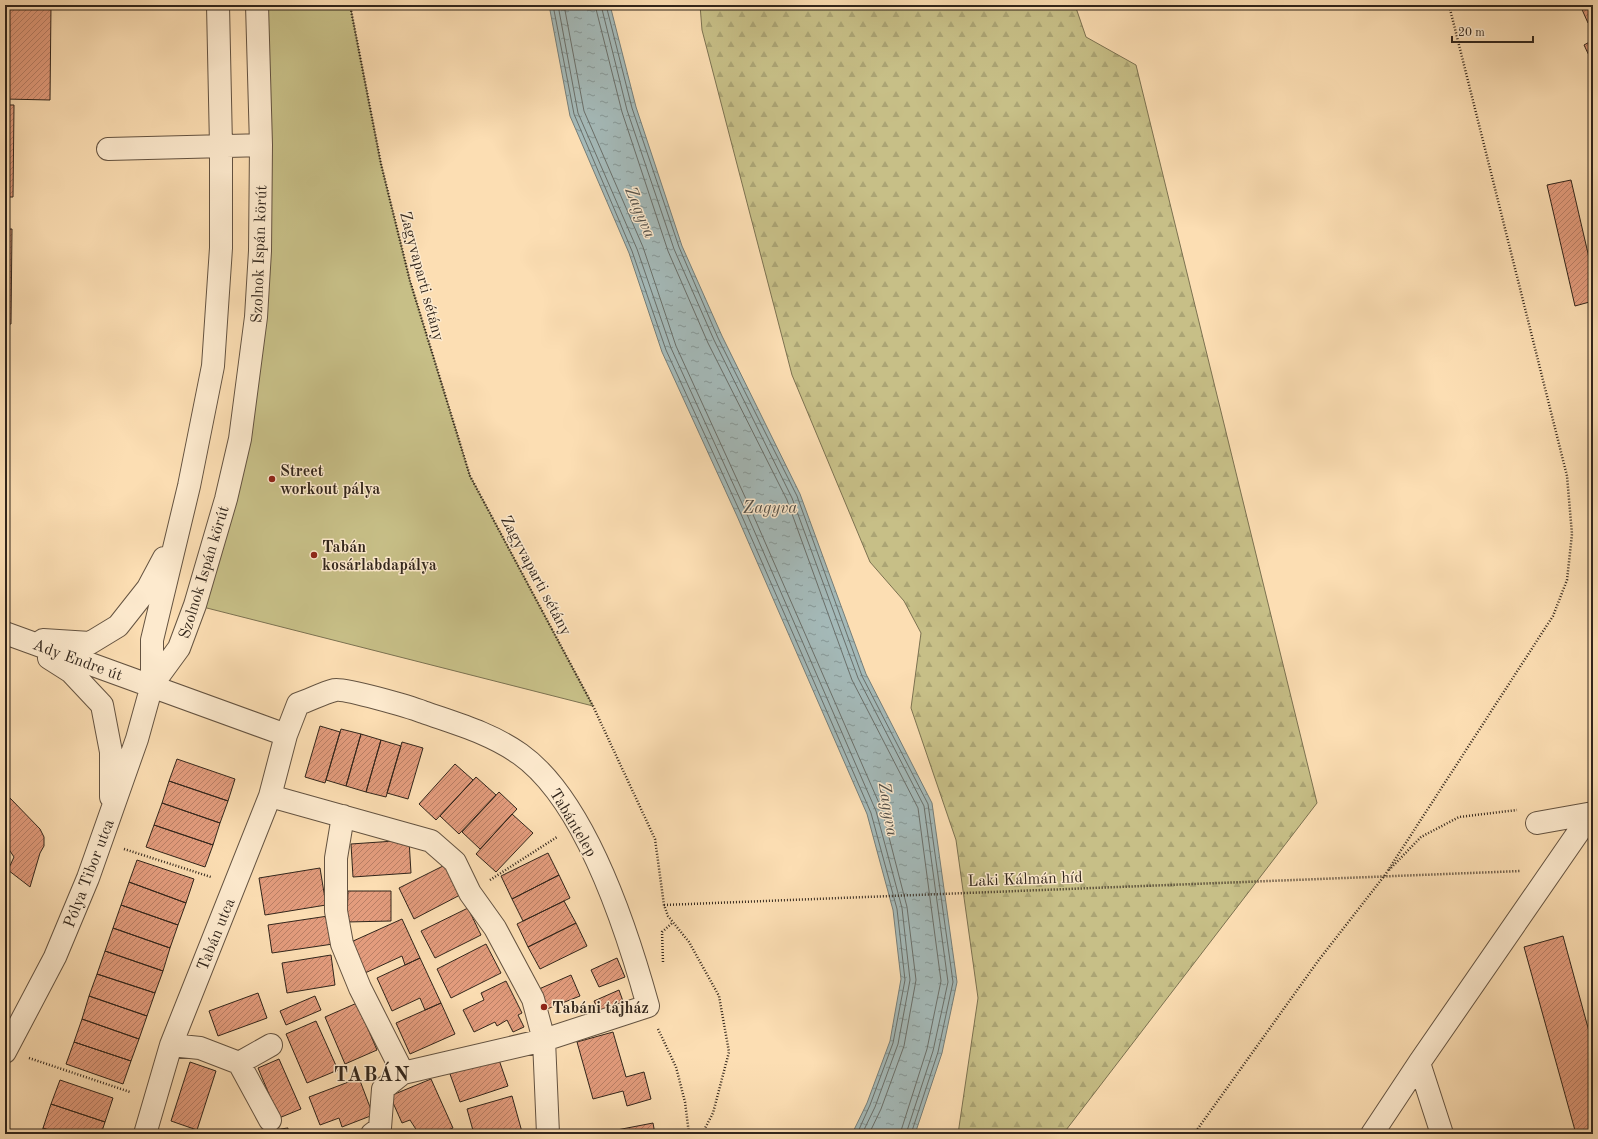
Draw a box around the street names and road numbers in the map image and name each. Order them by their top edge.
street label: Szolnok Ispán körút [250,184,270,323]
street label: Zagyvaparti sétány [396,210,446,344]
street label: Szolnok Ispán körút [177,504,233,641]
street label: Zagyvaparti sétány [497,513,574,639]
street label: Ady Endre út [30,637,125,685]
street label: Tabántelep [546,786,599,860]
street label: Pólya Tibor utca [62,817,118,930]
street label: Laki Kálmán híd [967,870,1083,890]
street label: Tabán utca [195,896,239,973]

